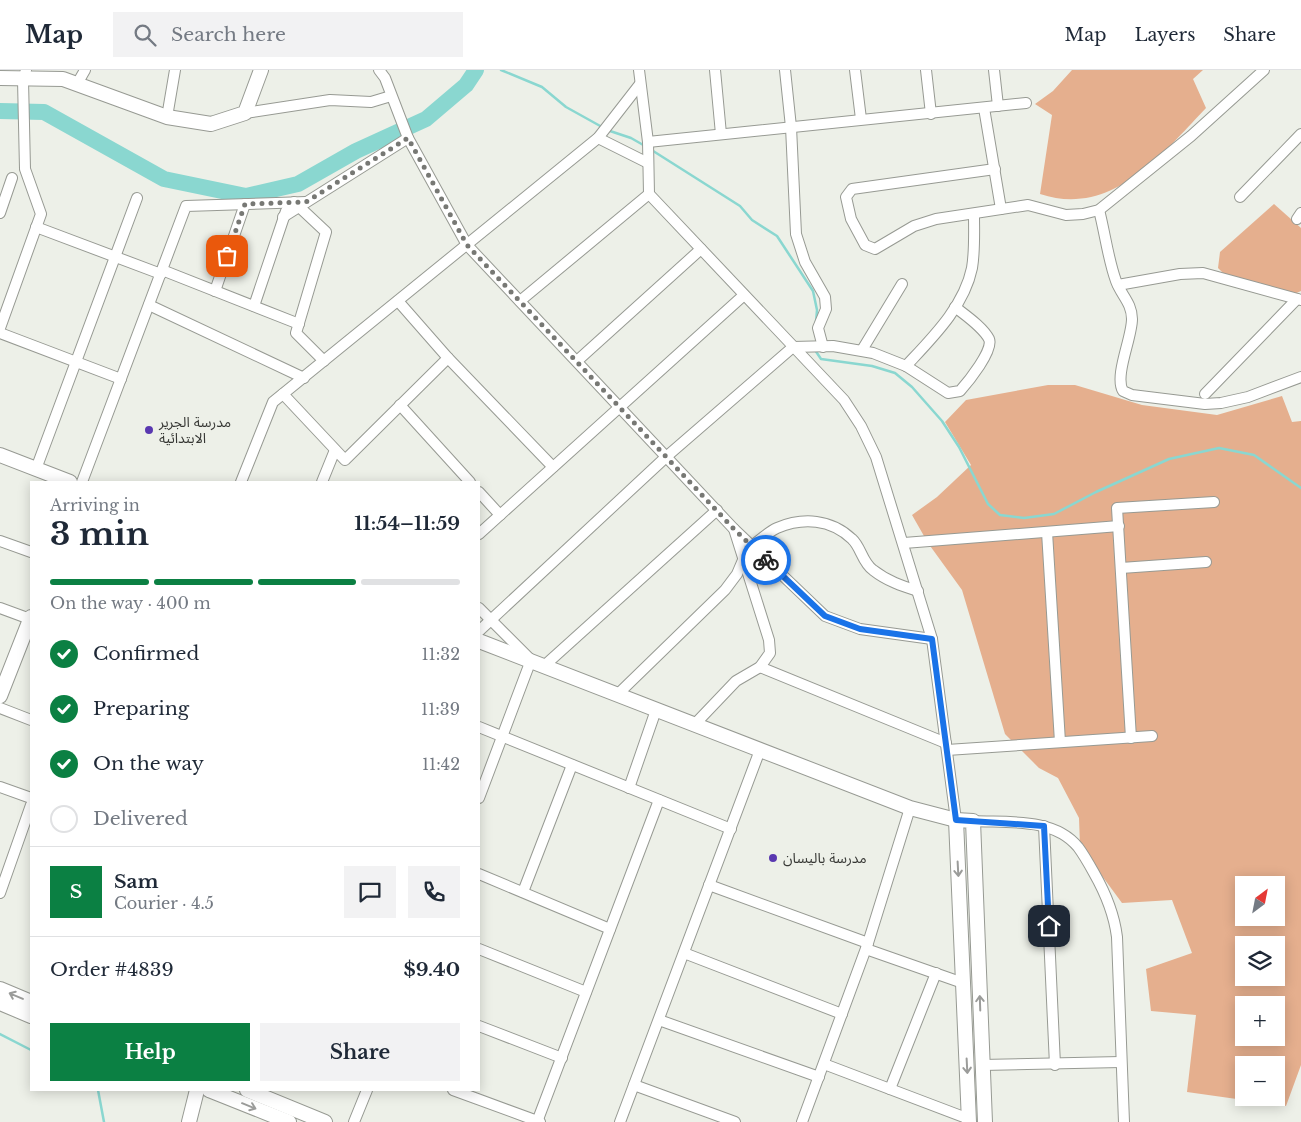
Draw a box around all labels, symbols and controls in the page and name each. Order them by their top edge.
search box [113,12,463,57]
text: Map [25,20,83,49]
icon: search [131,21,159,49]
text: Search here [171,23,286,46]
text: Map [1065,24,1106,46]
text: Layers [1134,24,1195,46]
text: Share [1223,24,1276,46]
pin [206,235,248,277]
icon: bag [213,242,241,270]
place label: مدرسة الجرير الابتدائية [158,413,231,447]
marker: مدرسة الجرير الابتدائية [143,424,155,436]
text: Arriving in [50,495,140,515]
text: 11:54–11:59 [354,512,460,535]
text: 3 min [50,514,149,554]
courier [741,535,791,585]
icon: bike [752,546,780,574]
text: On the way · 400 m [50,593,211,613]
icon: check [50,640,78,668]
text: Confirmed [93,642,199,665]
text: 11:32 [421,644,460,664]
icon: check [50,695,78,723]
text: Preparing [93,697,189,720]
text: 11:39 [421,699,460,719]
icon: check [50,750,78,778]
text: On the way [93,752,204,775]
text: 11:42 [422,754,460,774]
text: Delivered [93,807,188,830]
place label: مدرسة بالیسان [783,849,867,867]
marker: مدرسة بالیسان [767,852,779,864]
one-way arrow [953,861,962,877]
button: chat [344,866,396,918]
button: phone [408,866,460,918]
text: Sam [114,870,159,893]
north arrow [1235,876,1285,926]
map controls [1235,876,1285,1106]
text: S [70,880,82,903]
text: Courier · 4.5 [114,893,214,913]
pin [1028,905,1070,947]
icon: home [1035,912,1063,940]
button: layers [1235,936,1285,986]
text: Order #4839 [50,958,174,981]
text: $9.40 [404,958,460,981]
one-way arrow [9,990,24,1000]
one-way arrow [975,996,985,1012]
button: + [1235,996,1285,1046]
button: Help [50,1023,250,1081]
button: Share [260,1023,460,1081]
button: − [1235,1056,1285,1106]
one-way arrow [962,1058,971,1074]
one-way arrow [241,1102,257,1111]

